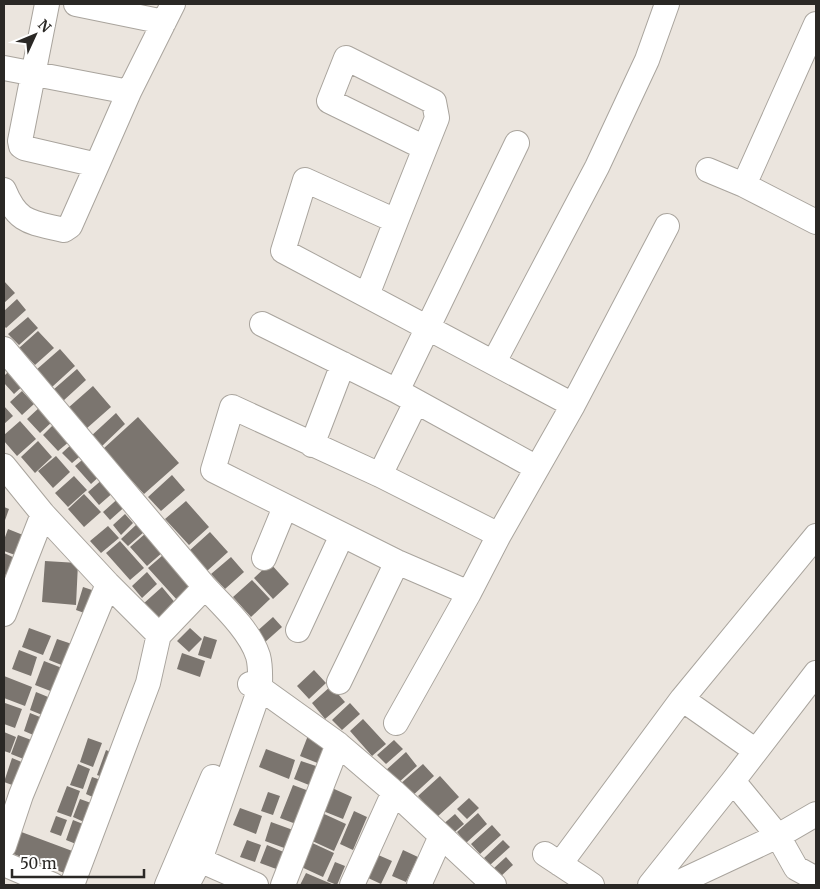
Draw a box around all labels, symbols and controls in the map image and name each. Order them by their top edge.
north arrow [10,10,60,60]
text: N [34,16,55,36]
scale bar [12,846,145,878]
text: 50 m [20,854,57,873]

